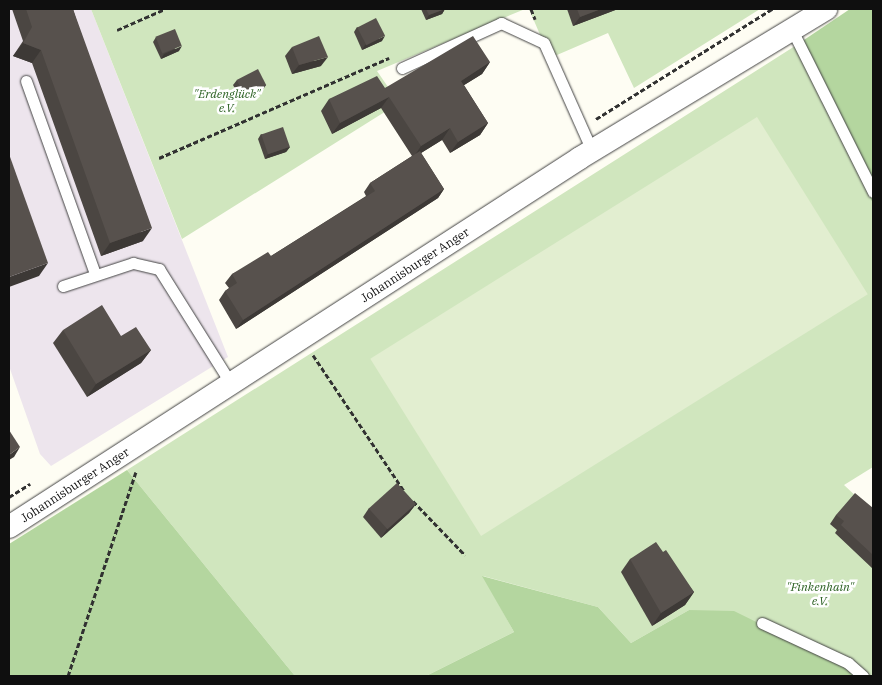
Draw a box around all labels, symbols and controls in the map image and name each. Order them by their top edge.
park label: "Erdenglück" e.V. [194,87,260,115]
street label: Johannisburger Anger [358,225,472,305]
street label: Johannisburger Anger [18,445,132,525]
park label: "Finkenhain" e.V. [786,580,854,608]

